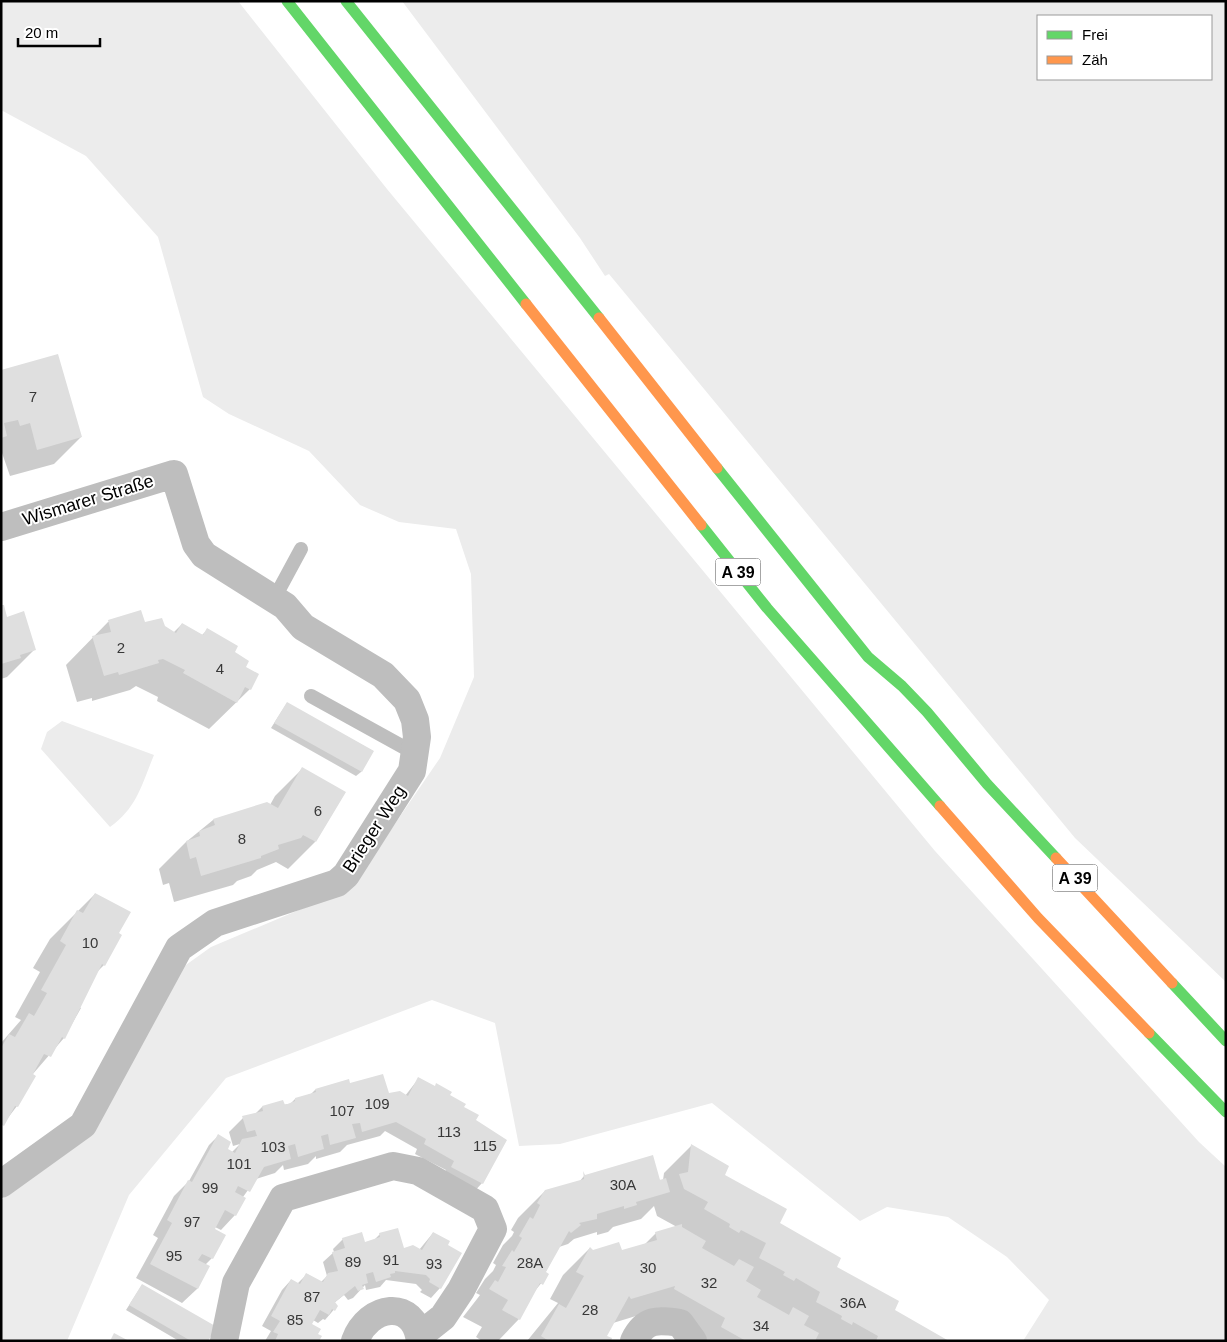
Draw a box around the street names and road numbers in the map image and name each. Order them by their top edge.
street label: Wismarer Straße [20,471,156,529]
road number: A 39 [716,558,760,586]
street label: Brieger Weg [338,782,410,876]
road number: A 39 [1052,864,1098,891]

